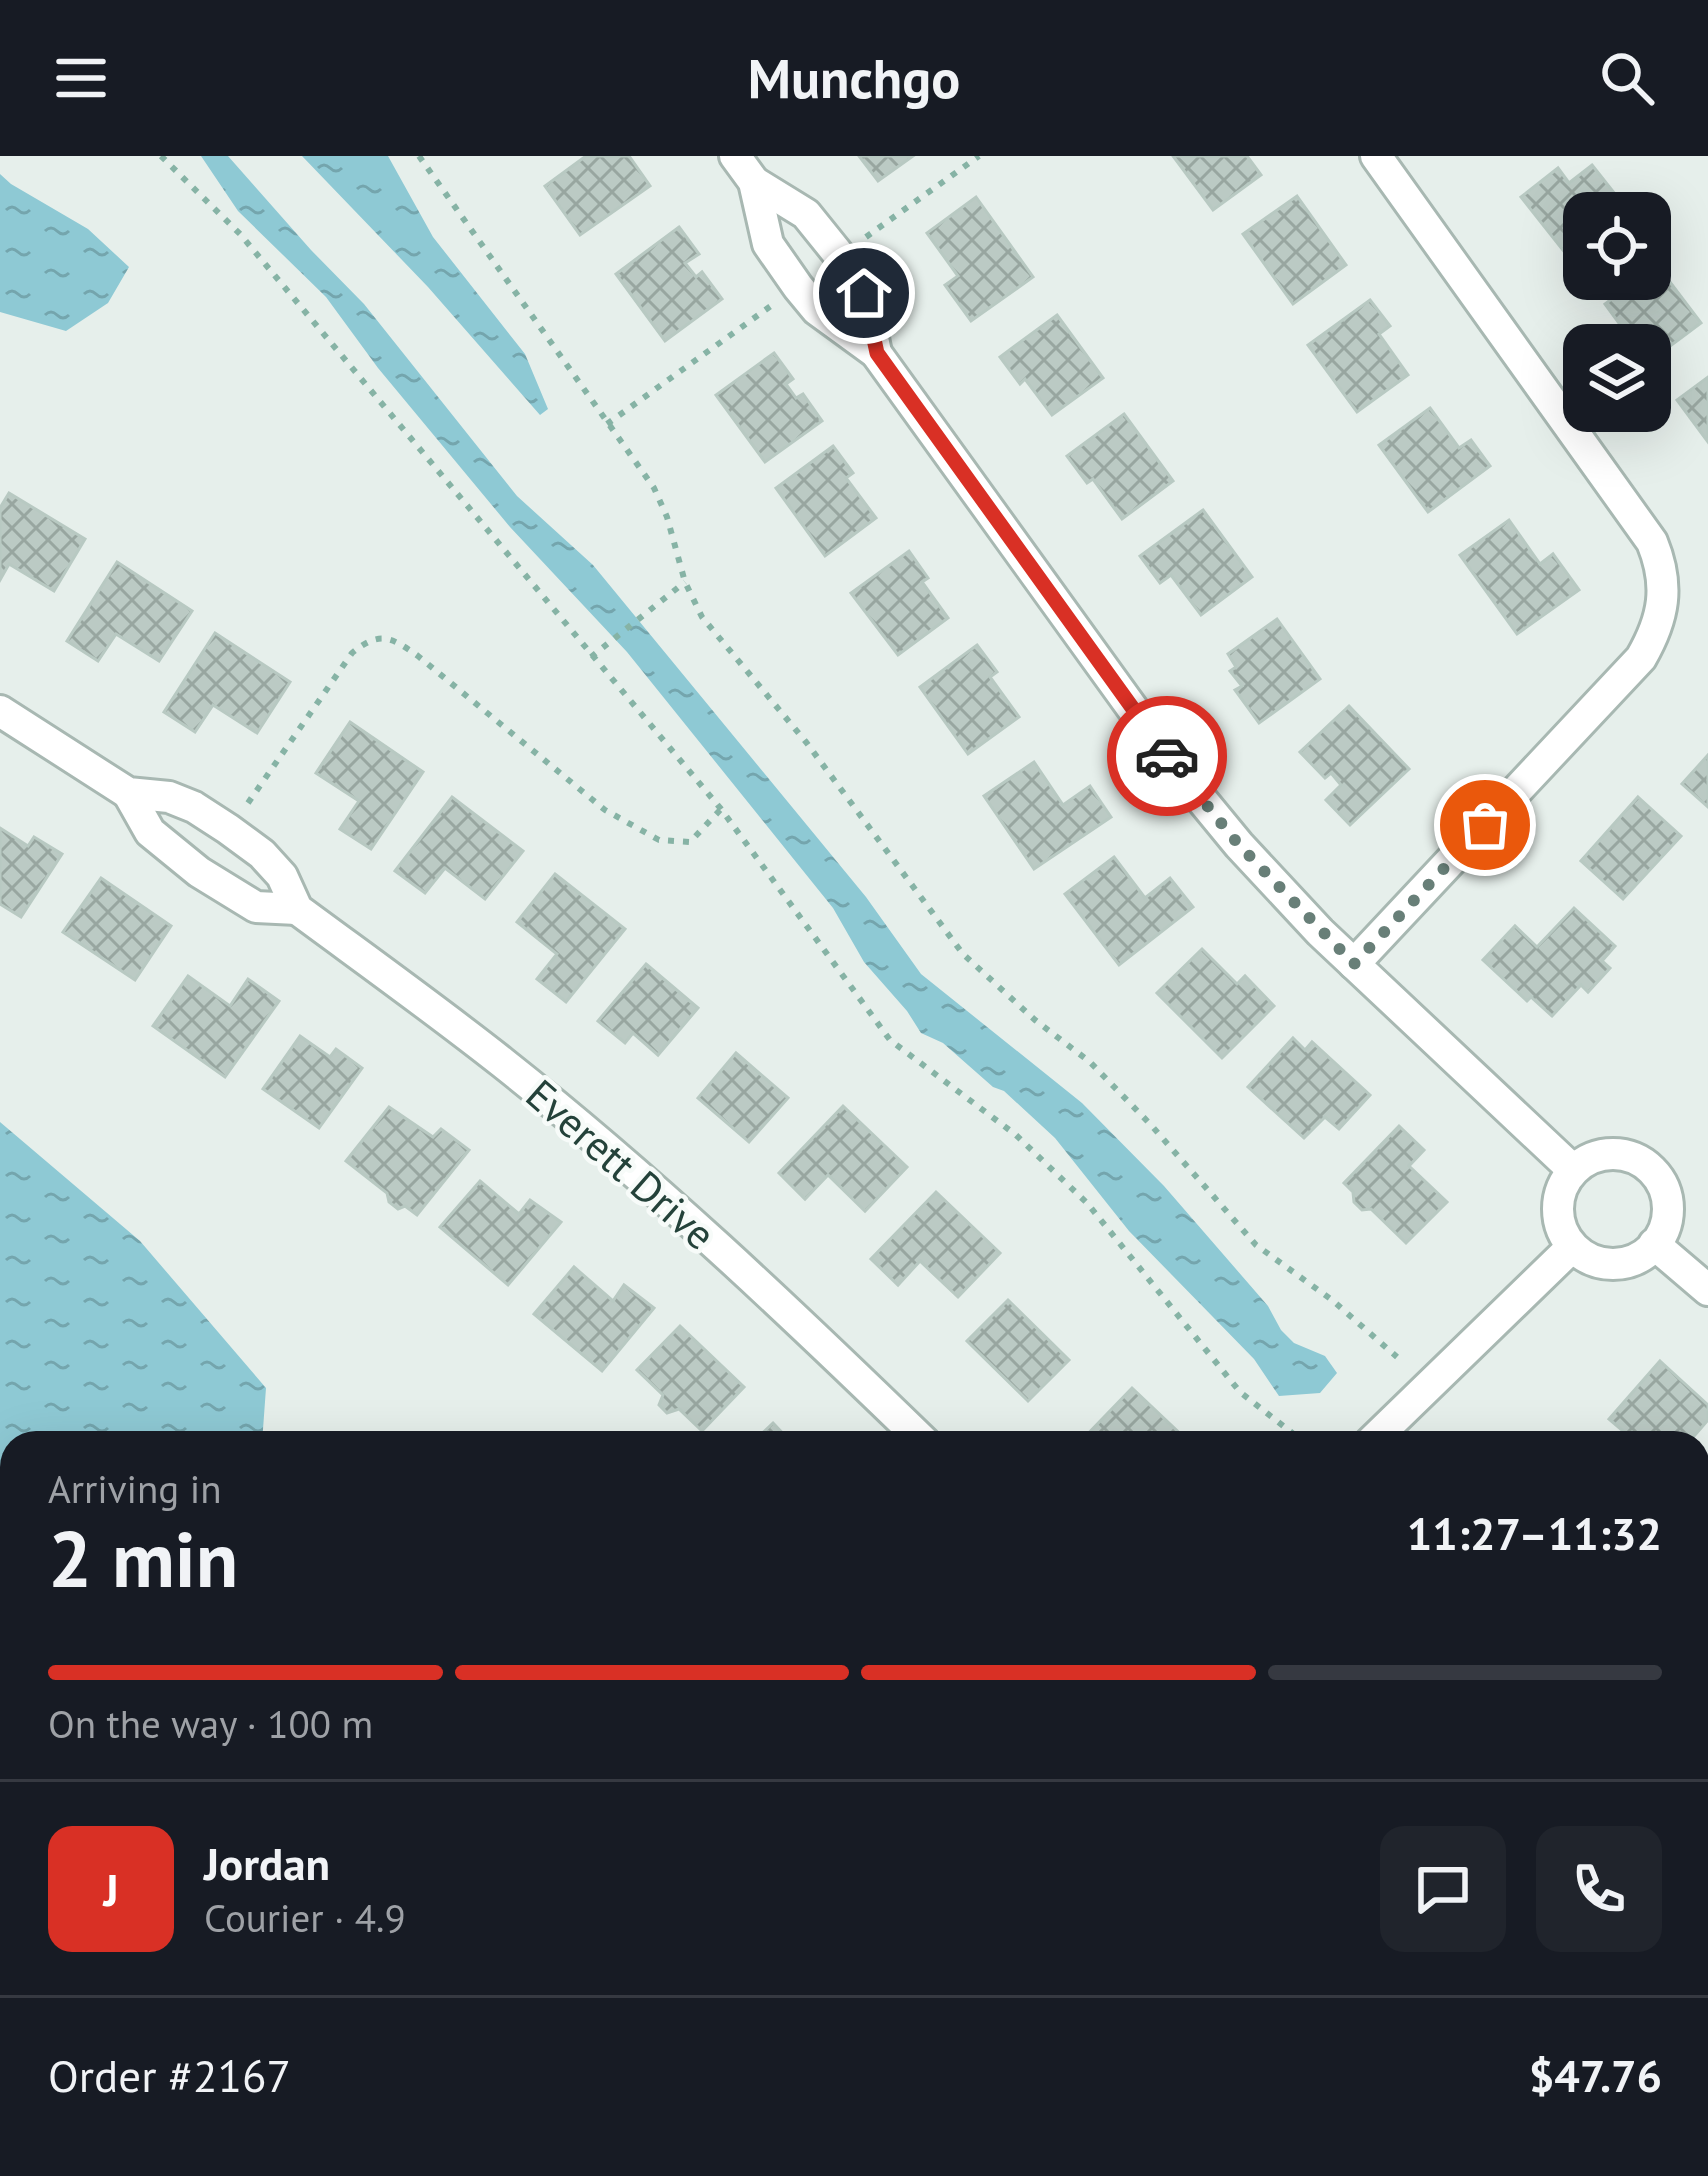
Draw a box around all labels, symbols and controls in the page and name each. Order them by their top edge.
text: Munchgo [748,43,960,113]
icon: menu [48,45,114,111]
icon: search [1594,45,1660,111]
map controls [1563,192,1671,432]
button: locate [1563,192,1671,300]
pin [813,242,915,344]
icon: home [831,260,897,326]
button: layers [1563,324,1671,432]
courier [1107,696,1227,816]
icon: car [1134,723,1200,789]
pin [1434,774,1536,876]
icon: bag [1452,792,1518,858]
street label: Everett Drive [515,1067,727,1261]
text: Arriving in [48,1463,222,1514]
text: 11:27–11:32 [1407,1504,1662,1562]
text: 2 min [48,1508,238,1609]
text: On the way · 100 m [48,1698,373,1749]
button: chat [1380,1826,1506,1952]
button: phone [1536,1826,1662,1952]
text: Jordan [204,1834,330,1892]
text: J [103,1860,119,1918]
text: Courier · 4.9 [204,1892,406,1943]
text: Order #2167 [48,2046,291,2104]
text: $47.76 [1529,2046,1662,2104]

